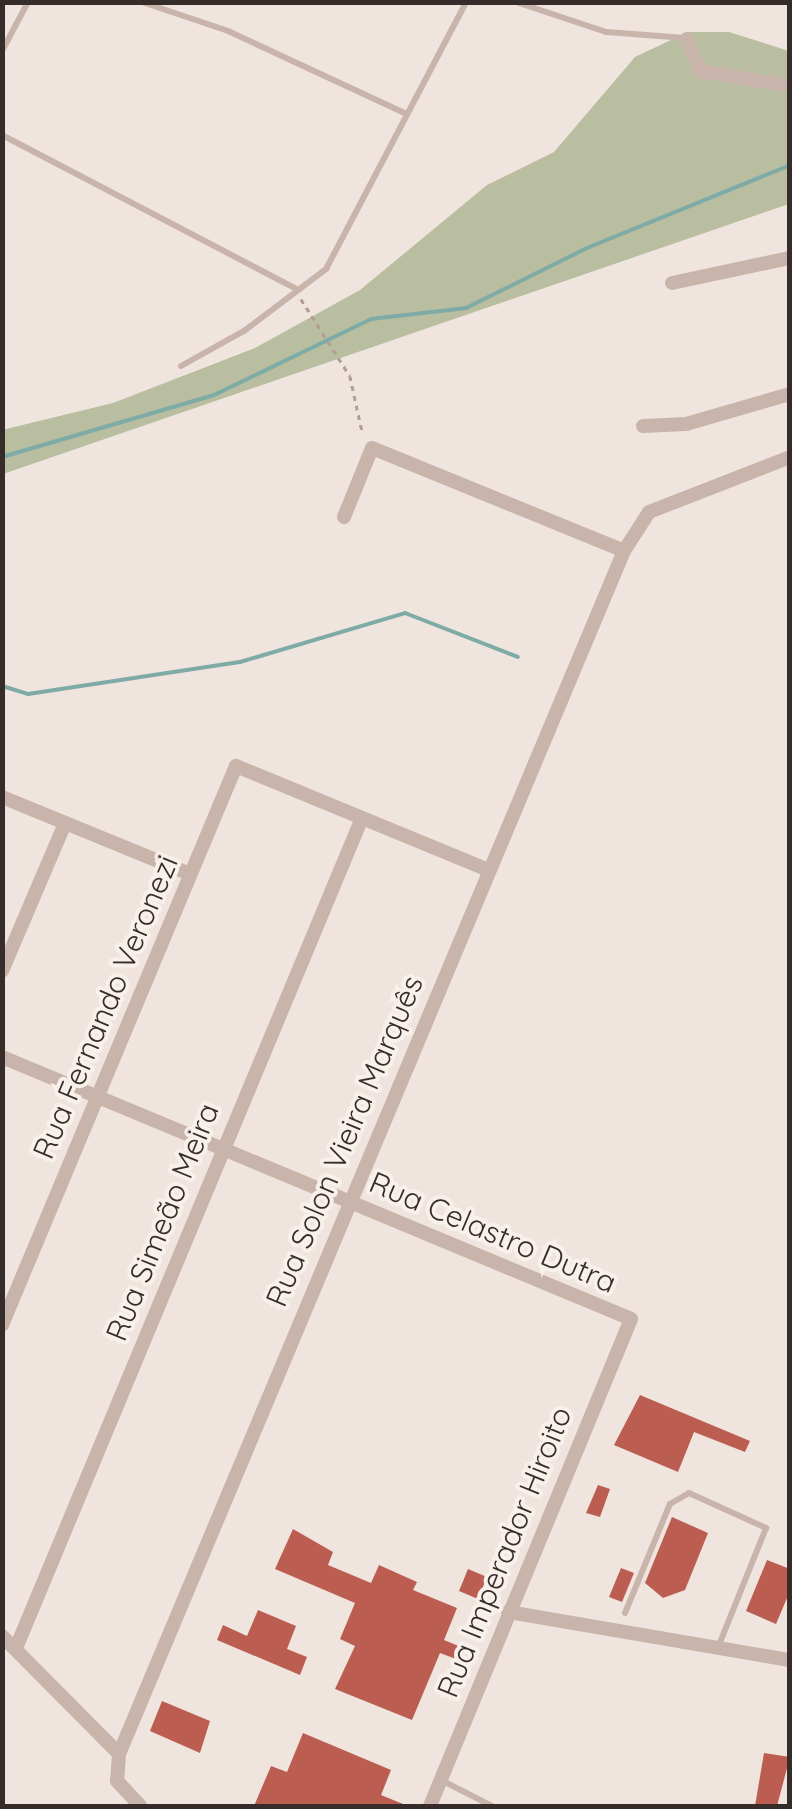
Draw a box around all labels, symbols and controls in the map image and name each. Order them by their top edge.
street label: Rua Fernando Veronezi [25,850,185,1164]
street label: Rua Solon Vieira Marquês [258,970,430,1312]
street label: Rua Simeão Meira [98,1098,226,1346]
street label: Rua Celastro Dutra [364,1164,622,1300]
street label: Rua Imperador Hiroito [429,1401,579,1703]

